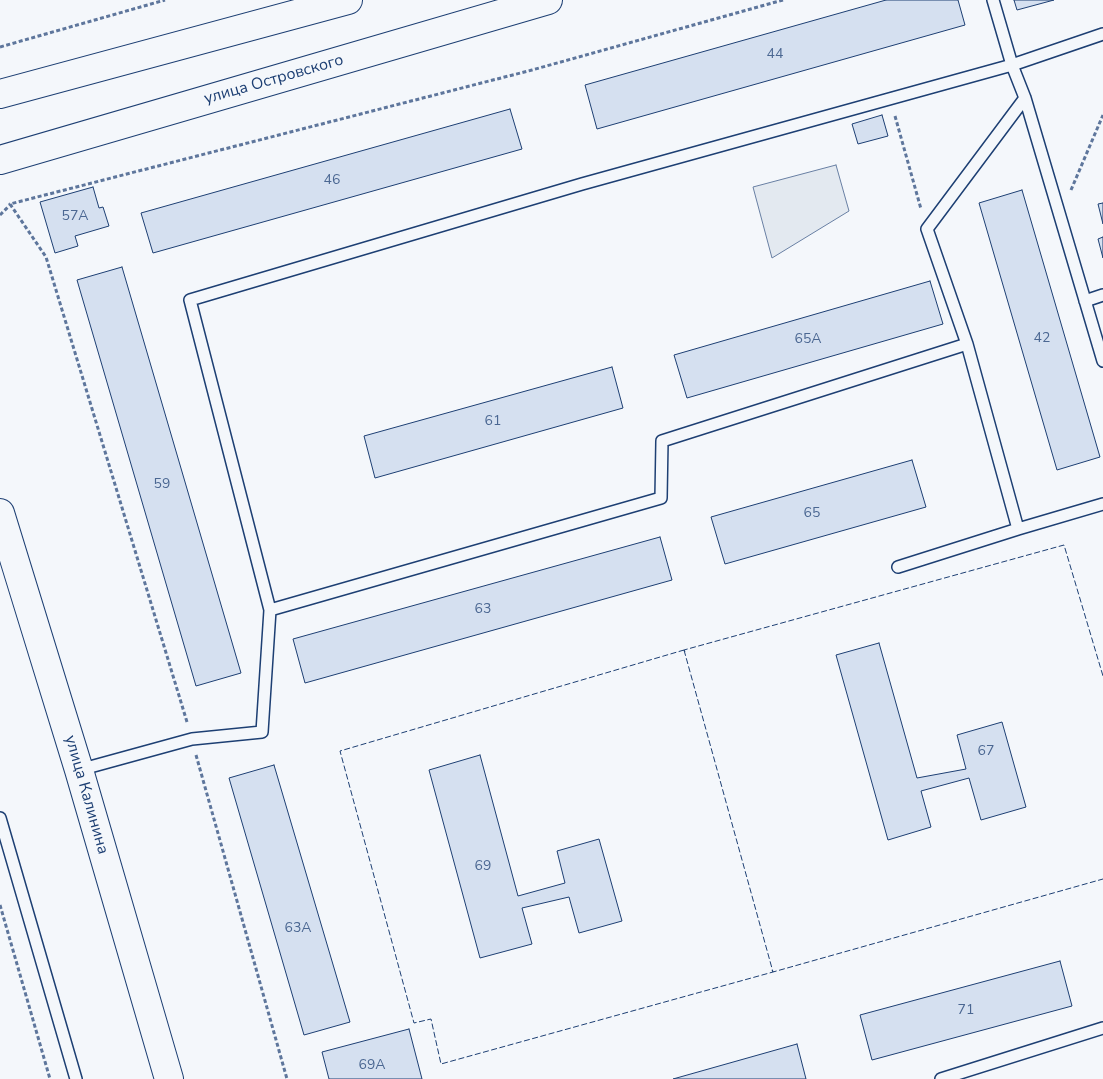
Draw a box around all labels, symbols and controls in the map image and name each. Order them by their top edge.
house number: 44 [767,47,783,63]
street label: улица Островского [202,51,346,109]
house number: 46 [324,173,340,189]
house number: 57А [61,209,89,225]
house number: 42 [1034,331,1050,347]
house number: 65А [794,332,822,348]
house number: 61 [485,414,501,430]
house number: 59 [154,477,170,493]
house number: 65 [804,506,820,522]
house number: 63 [475,602,491,618]
street label: улица Калинина [60,733,112,857]
house number: 67 [978,744,994,760]
house number: 69 [475,859,491,875]
house number: 63А [284,921,312,937]
house number: 71 [958,1003,974,1019]
house number: 69А [358,1058,386,1074]

